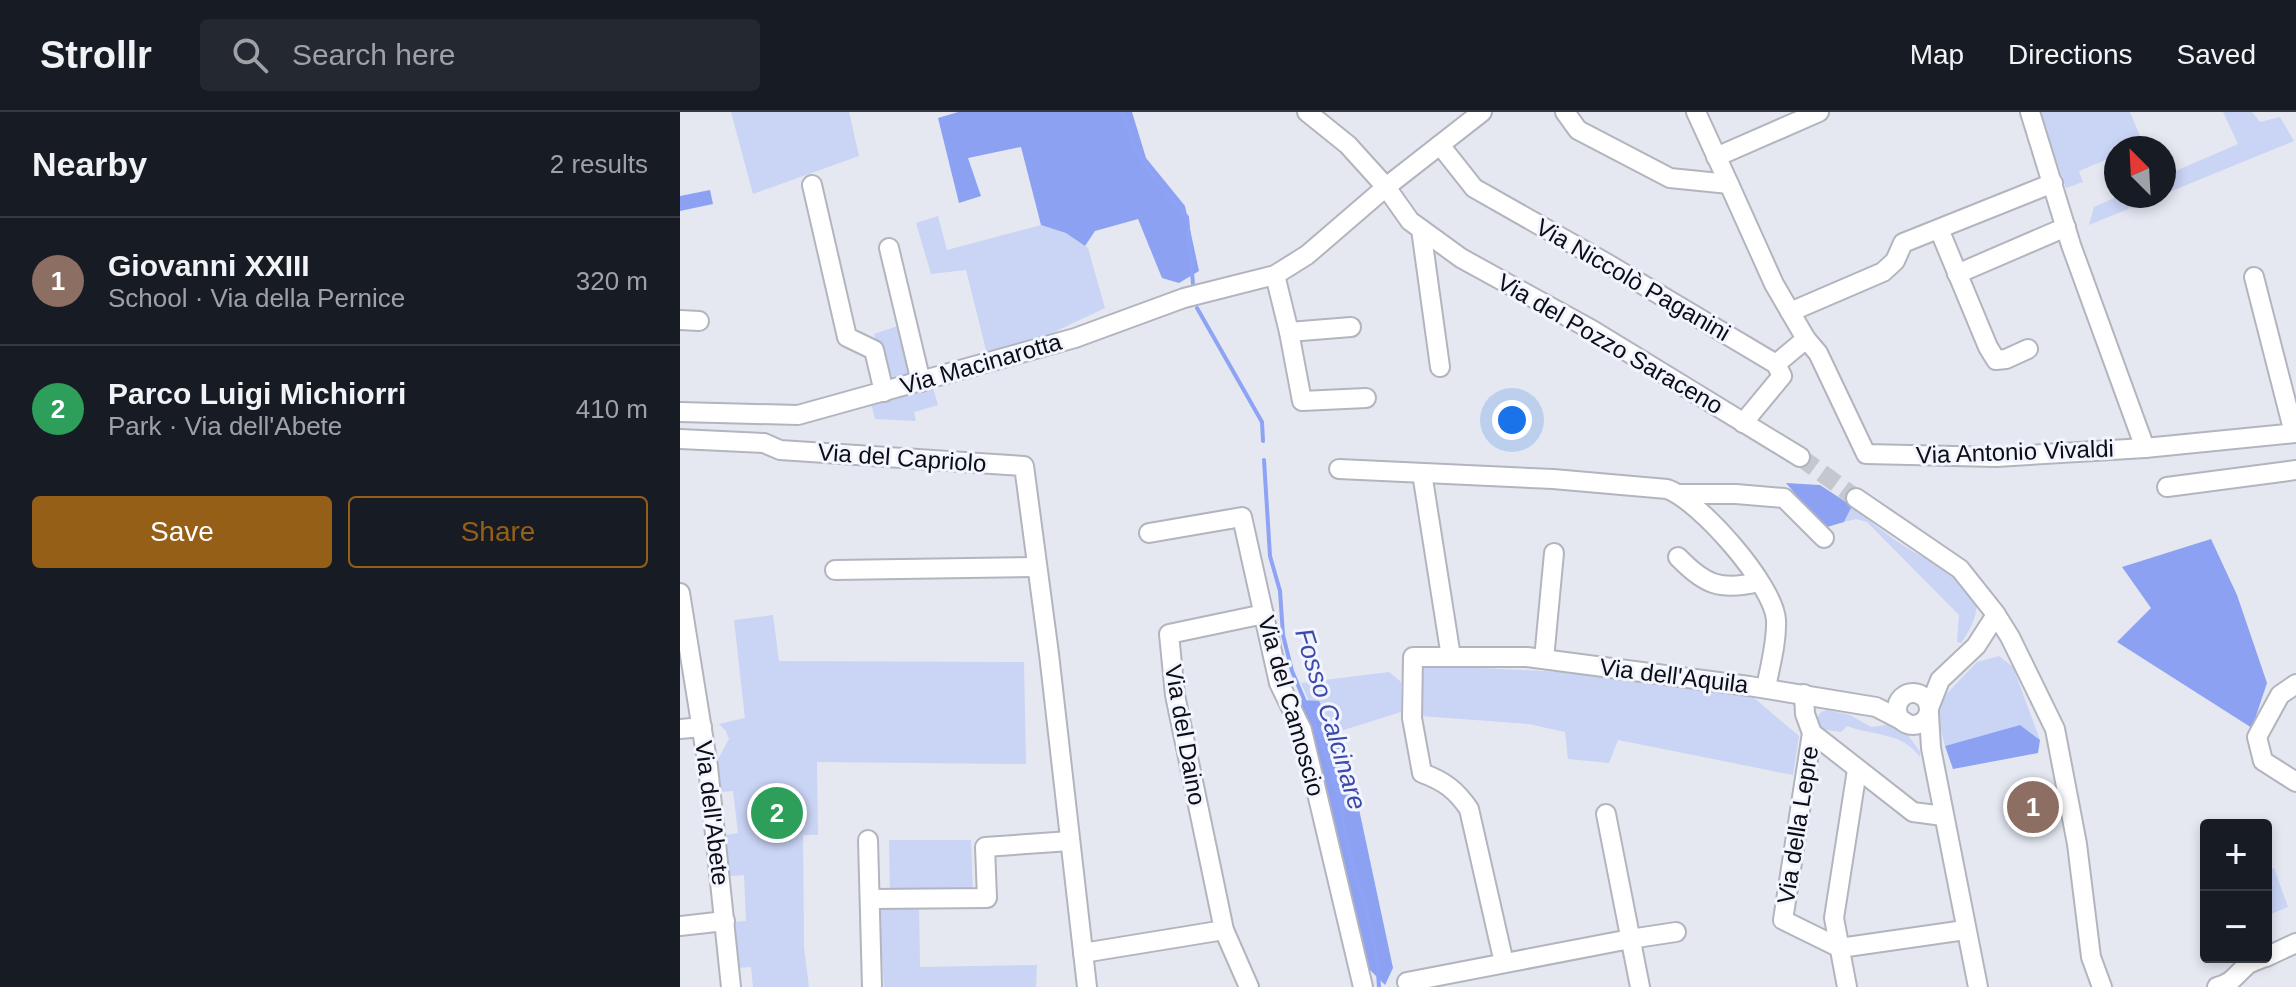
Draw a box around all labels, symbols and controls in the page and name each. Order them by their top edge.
search box [200,19,760,91]
icon: search [228,33,272,77]
text: Strollr [40,34,152,76]
text: Search here [292,38,455,71]
text: Map [1910,39,1964,70]
text: Directions [2008,39,2133,70]
text: Saved [2177,39,2256,70]
north arrow [2104,136,2176,208]
text: Nearby [32,145,147,183]
text: 2 results [550,149,648,179]
street label: Via Niccolò Paganini [1531,213,1735,346]
text: Giovanni XXIII [108,249,310,282]
text: 1 [51,266,65,296]
text: 320 m [576,266,648,296]
street label: Via del Pozzo Saraceno [1493,268,1728,419]
text: School · Via della Pernice [108,283,405,313]
street label: Via Macinarotta [897,327,1065,399]
text: Parco Luigi Michiorri [108,377,406,410]
text: 2 [51,394,65,424]
text: 410 m [576,394,648,424]
your location [1492,400,1532,440]
text: Park · Via dell'Abete [108,411,342,441]
street label: Via Antonio Vivaldi [1916,435,2114,468]
street label: Via del Capriolo [817,438,987,477]
button: Save [32,496,332,568]
button: Share [348,496,648,568]
street label: Via del Camoscio [1253,613,1330,799]
water label: Fosso Calcinare [1289,625,1373,813]
street label: Via dell'Aquila [1598,653,1751,698]
street label: Via del Daino [1160,662,1211,807]
street label: Via dell'Abete [690,739,735,887]
street label: Via della Lepre [1772,744,1823,906]
pin: 1 [2007,777,2059,837]
pin: 2 [751,783,803,843]
map controls [2200,819,2272,963]
button: + [2200,819,2272,891]
button: − [2200,891,2272,963]

